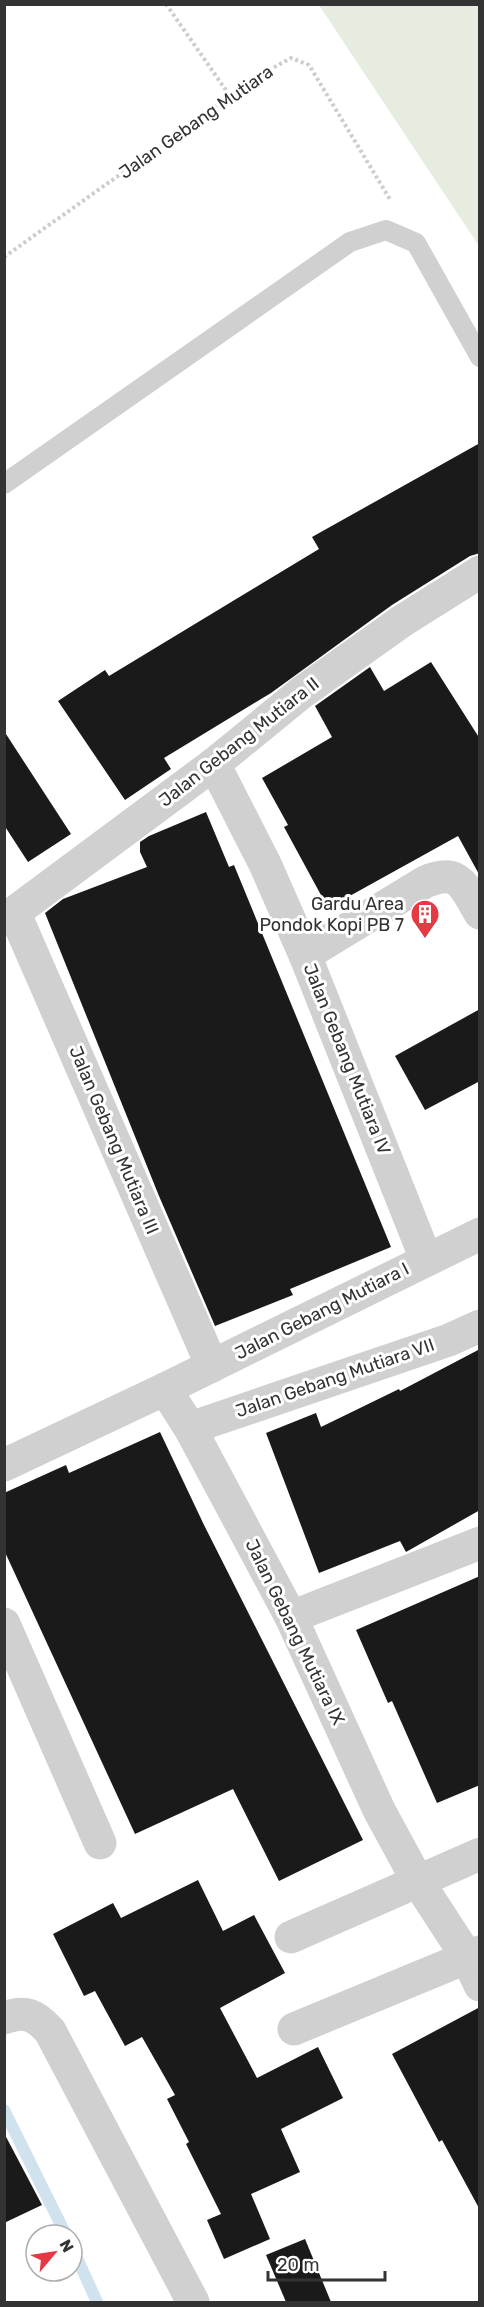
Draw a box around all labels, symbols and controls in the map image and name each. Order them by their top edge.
street label: Jalan Gebang Mutiara [115,60,277,184]
street label: Jalan Gebang Mutiara II [154,673,324,811]
place label: Gardu Area Pondok Kopi PB 7 [259,893,404,936]
building icon: Gardu Area Pondok Kopi PB 7 [409,898,441,940]
street label: Jalan Gebang Mutiara IV [299,960,396,1158]
street label: Jalan Gebang Mutiara III [64,1043,164,1237]
street label: Jalan Gebang Mutiara I [231,1258,413,1364]
street label: Jalan Gebang Mutiara VII [233,1334,437,1422]
street label: Jalan Gebang Mutiara IX [240,1536,350,1728]
north arrow [24,2223,84,2283]
text: N [56,2236,78,2256]
scale bar [268,2244,385,2282]
text: 20 m [277,2254,319,2276]

